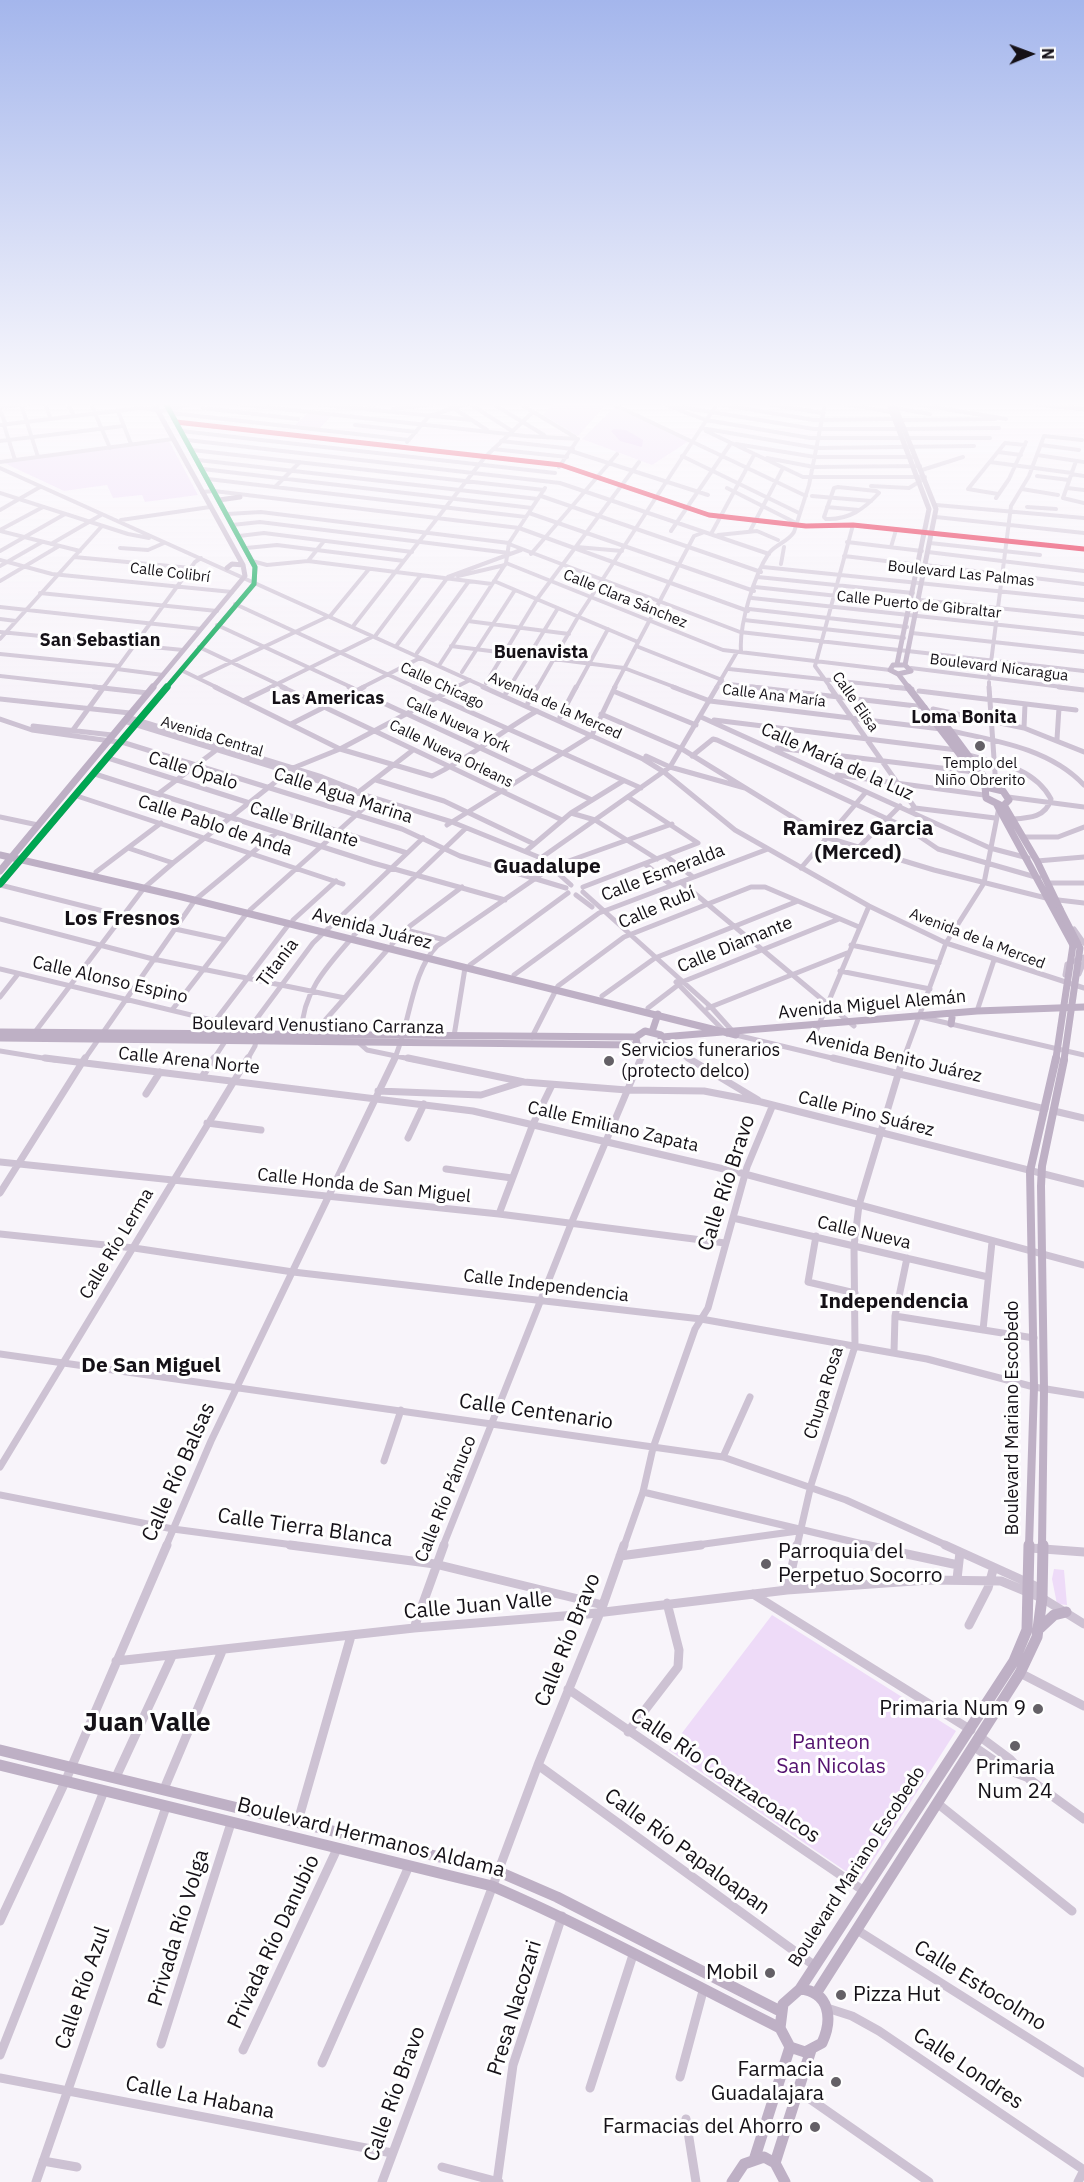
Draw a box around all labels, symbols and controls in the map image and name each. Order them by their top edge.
north arrow [1000,24,1060,84]
text: N [1038,48,1058,60]
street label: Boulevard Las Palmas [887,557,1035,591]
street label: Calle Colibrí [129,559,211,587]
street label: Calle Clara Sánchez [560,566,690,632]
street label: Calle Puerto de Gibraltar [836,587,1002,623]
district label: San Sebastian [40,630,160,652]
district label: Buenavista [494,642,588,664]
street label: Boulevard Nicaragua [929,651,1069,685]
street label: Calle Chicago [397,659,487,713]
street label: Avenida de la Merced [486,669,624,743]
street label: Calle Elisa [828,669,882,735]
street label: Calle Ana María [721,681,827,711]
district label: Las Americas [272,688,384,710]
street label: Calle Nueva York [403,693,513,757]
district label: Loma Bonita [911,707,1017,729]
street label: Avenida Central [159,713,265,761]
street label: Calle Nueva Orleans [386,716,516,792]
street label: Calle María de la Luz [757,719,917,805]
marker: Templo del Niño Obrerito [973,739,987,753]
street label: Calle Ópalo [146,747,240,795]
place label: Templo del Niño Obrerito [935,755,1025,790]
street label: Calle Agua Marina [271,763,415,829]
street label: Calle Pablo de Anda [135,791,295,861]
street label: Calle Brillante [247,797,361,853]
district label: Ramirez Garcia (Merced) [783,816,933,866]
street label: Calle Esmeralda [598,840,728,906]
district label: Guadalupe [493,854,601,880]
street label: Calle Rubí [615,882,699,934]
street label: Avenida Juárez [310,904,434,954]
street label: Avenida de la Merced [907,905,1047,973]
district label: Los Fresnos [64,906,180,932]
street label: Calle Diamante [674,912,796,978]
street label: Titania [253,935,303,991]
street label: Calle Alonso Espino [30,952,190,1008]
street label: Avenida Miguel Alemán [777,986,967,1024]
street label: Boulevard Venustiano Carranza [192,1013,444,1039]
street label: Avenida Benito Juárez [804,1026,984,1088]
place label: Servicios funerarios (protecto delco) [621,1040,780,1082]
street label: Calle Arena Norte [117,1043,261,1079]
marker: Servicios funerarios (protecto delco) [602,1054,616,1068]
street label: Calle Pino Suárez [796,1087,936,1141]
street label: Calle Emiliano Zapata [525,1097,701,1157]
street label: Calle Río Bravo [693,1112,761,1254]
street label: Calle Honda de San Miguel [256,1164,472,1208]
street label: Calle Río Lerma [75,1185,159,1303]
street label: Calle Nueva [815,1212,913,1254]
street label: Calle Independencia [462,1265,630,1307]
district label: Independencia [819,1289,969,1315]
street label: Boulevard Mariano Escobedo [1002,1301,1024,1535]
street label: Chupa Rosa [800,1344,848,1442]
district label: De San Miguel [81,1353,221,1379]
street label: Calle Centenario [457,1389,615,1435]
street label: Calle Río Balsas [137,1398,221,1546]
street label: Calle Río Pánuco [411,1432,481,1566]
street label: Calle Tierra Blanca [216,1503,394,1553]
place label: Parroquia del Perpetuo Socorro [778,1539,942,1589]
marker: Parroquia del Perpetuo Socorro [759,1557,773,1571]
street label: Calle Río Bravo [530,1570,606,1710]
street label: Calle Juan Valle [403,1587,553,1625]
place label: Primaria Num 9 [879,1696,1026,1722]
marker: Primaria Num 9 [1031,1702,1045,1716]
street label: Calle Río Coatzacoalcos [625,1703,825,1849]
district label: Juan Valle [83,1707,211,1739]
park label: Panteon San Nicolas [776,1730,886,1780]
marker: Primaria Num 24 [1008,1739,1022,1753]
place label: Primaria Num 24 [975,1755,1055,1805]
street label: Boulevard Mariano Escobedo [784,1763,930,1971]
street label: Calle Río Papaloapan [599,1783,775,1921]
street label: Boulevard Hermanos Aldama [234,1792,508,1884]
street label: Privada Río Volga [143,1847,215,2009]
street label: Privada Río Danubio [223,1851,325,2033]
street label: Calle Río Azul [50,1923,116,2053]
street label: Calle Estocolmo [909,1935,1051,2037]
street label: Presa Nacozari [482,1937,548,2079]
place label: Mobil [706,1960,758,1986]
marker: Mobil [763,1966,777,1980]
place label: Pizza Hut [853,1982,941,2008]
marker: Pizza Hut [834,1988,848,2002]
street label: Calle Río Bravo [359,2023,431,2165]
street label: Calle Londres [908,2023,1028,2115]
place label: Farmacia Guadalajara [711,2057,824,2107]
street label: Calle La Habana [123,2071,277,2125]
marker: Farmacia Guadalajara [829,2075,843,2089]
place label: Farmacias del Ahorro [603,2114,803,2140]
marker: Farmacias del Ahorro [808,2120,822,2134]

